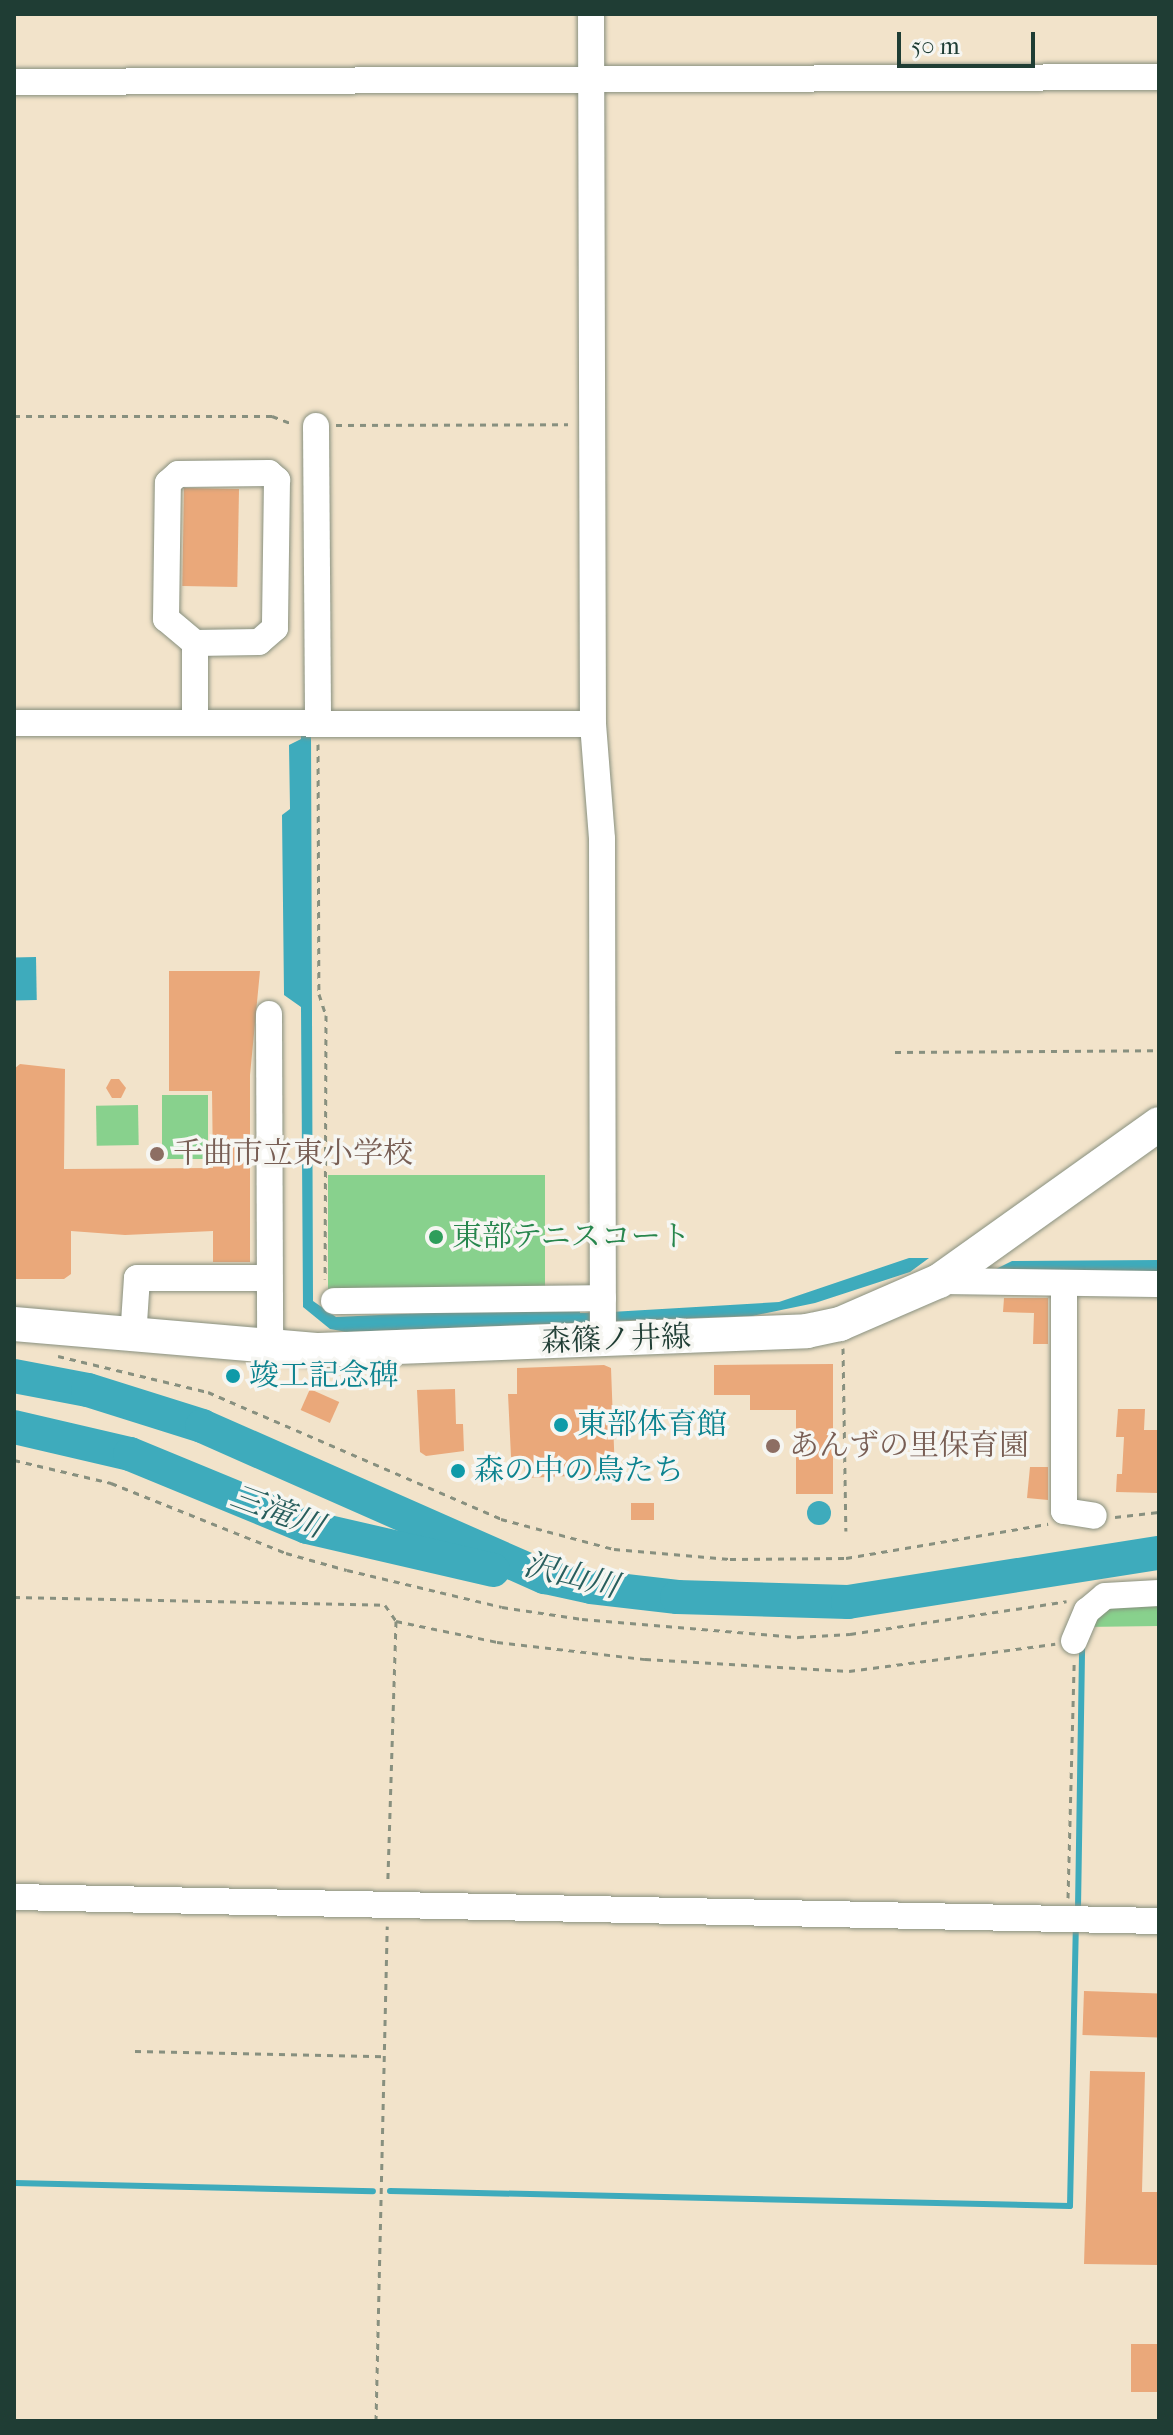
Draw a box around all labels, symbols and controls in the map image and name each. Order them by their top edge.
scale bar [901,16,1039,66]
text: 50 m [911,32,960,60]
place label: 千曲市立東小学校 [173,1136,413,1172]
marker: 千曲市立東小学校 [148,1145,166,1163]
place label: 東部テニスコート [452,1219,692,1255]
marker: 東部テニスコート [427,1228,445,1246]
street label: 森篠ノ井線 [540,1319,692,1361]
place label: 竣工記念碑 [249,1358,399,1394]
marker: 竣工記念碑 [224,1367,242,1385]
place label: 東部体育館 [577,1407,727,1443]
marker: 東部体育館 [552,1416,570,1434]
place label: あんずの里保育園 [789,1428,1029,1464]
marker: あんずの里保育園 [764,1437,782,1455]
place label: 森の中の鳥たち [474,1453,684,1489]
marker: 森の中の鳥たち [449,1462,467,1480]
water label: 三滝川 [225,1478,329,1546]
water label: 沢山川 [520,1546,622,1606]

